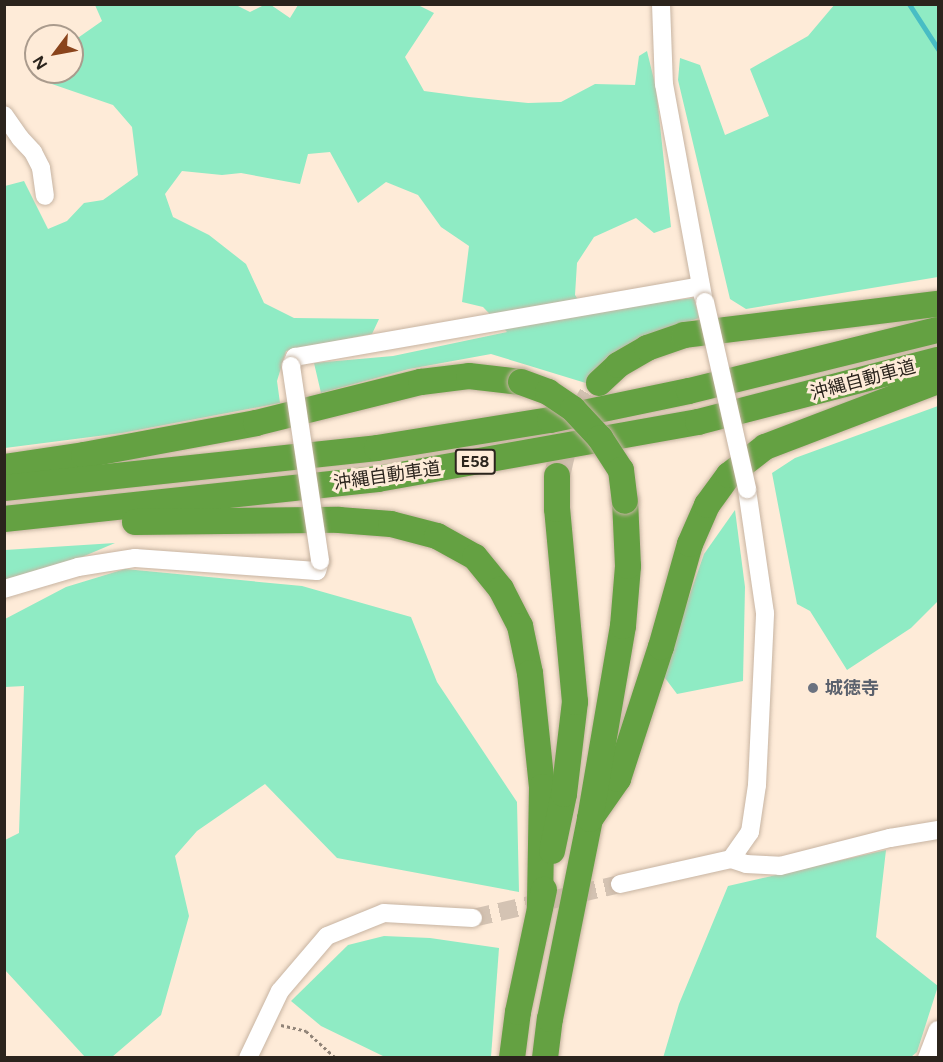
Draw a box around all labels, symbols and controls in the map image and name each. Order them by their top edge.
north arrow [24,24,84,84]
text: N [29,52,51,73]
street label: 沖縄自動車道 [808,356,918,404]
road number: E58 [454,449,496,475]
street label: 沖縄自動車道 [332,458,442,494]
place label: 城徳寺 [825,677,879,699]
marker: 城徳寺 [806,681,820,695]

